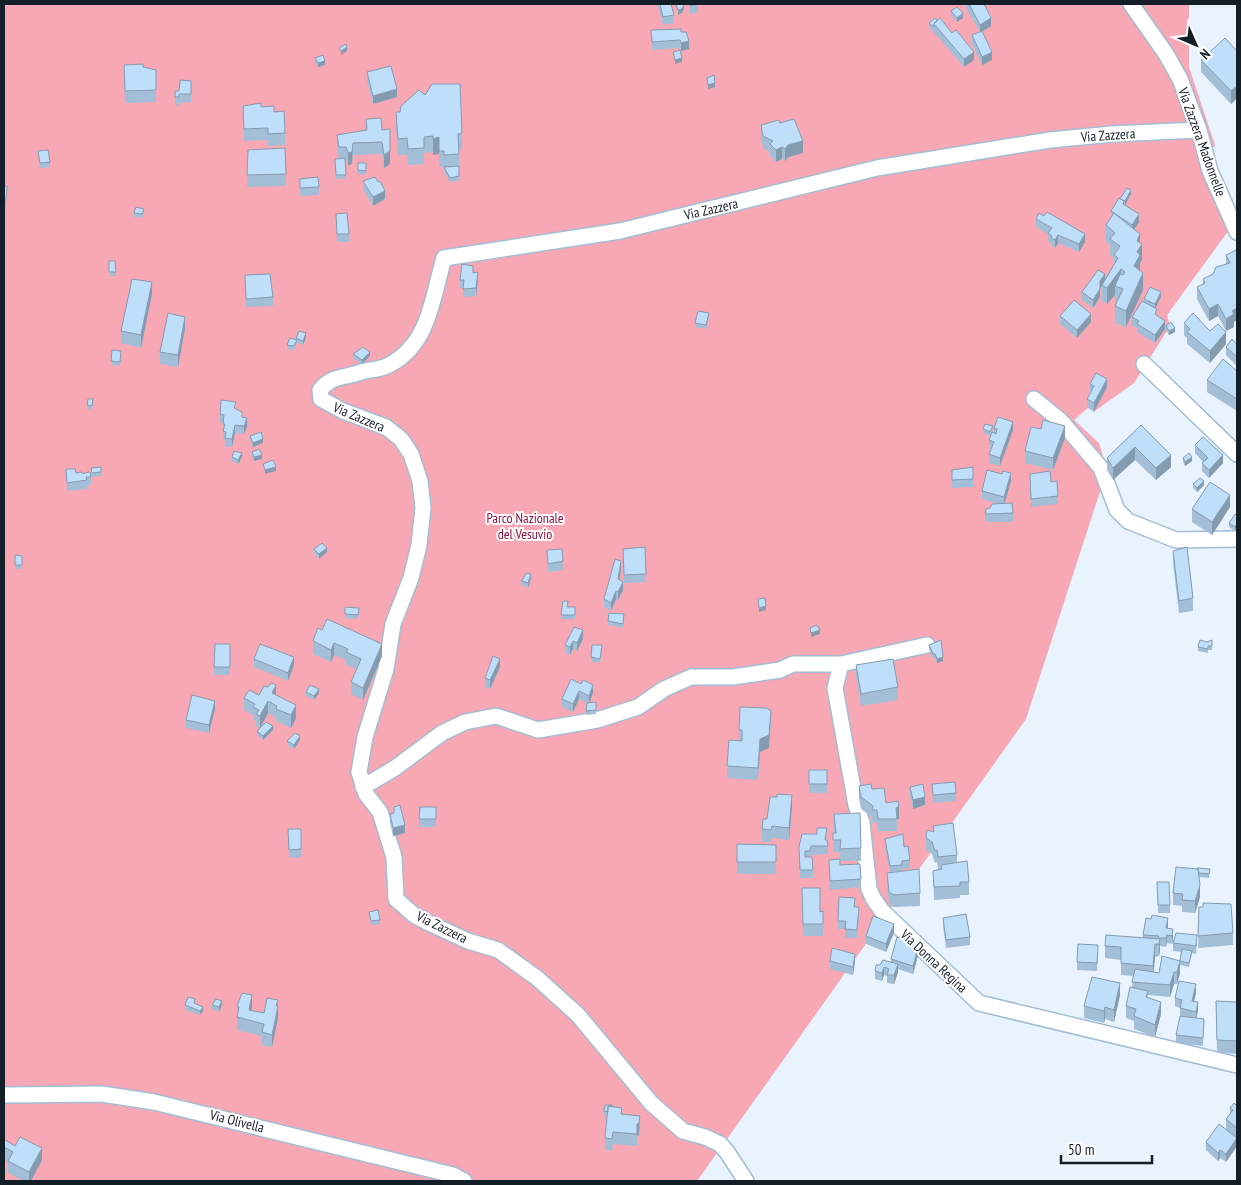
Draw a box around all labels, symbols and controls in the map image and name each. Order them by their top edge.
north arrow [1171,20,1221,70]
text: N [1196,45,1214,63]
street label: Via Zazzera Madonnelle [1174,84,1230,199]
street label: Via Zazzera [1079,124,1136,146]
street label: Via Zazzera [681,194,740,224]
street label: Via Zazzera [329,398,388,436]
park label: Parco Nazionale del Vesuvio [486,509,564,543]
street label: Via Zazzera [413,907,470,947]
street label: Via Donna Regina [896,925,971,997]
street label: Via Olivella [207,1105,266,1136]
scale bar [1061,1132,1152,1164]
text: 50 m [1068,1140,1094,1159]

